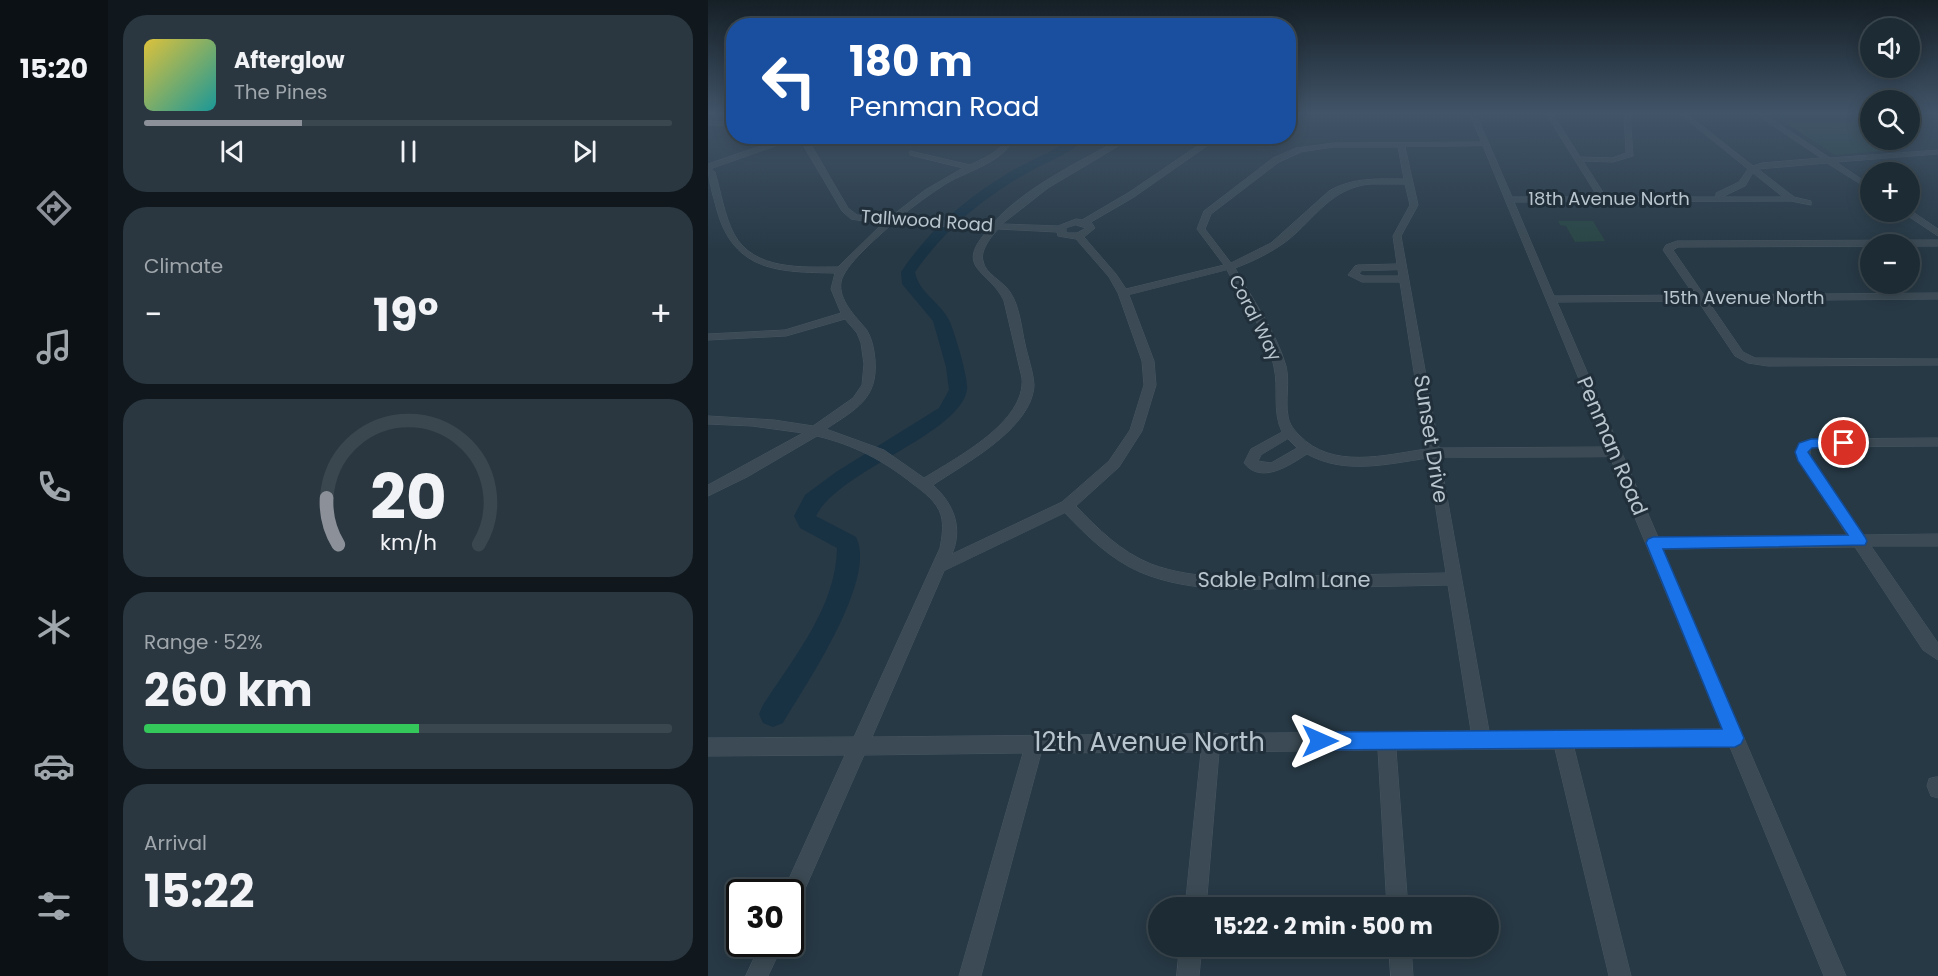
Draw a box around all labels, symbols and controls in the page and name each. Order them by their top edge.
map controls [1860,18,1920,294]
button: sound [1860,18,1920,78]
text: 180 m [849,32,973,91]
icon: left [750,42,828,120]
text: Afterglow [234,45,345,76]
text: 15:20 [20,50,88,87]
text: The Pines [234,78,328,106]
text: Penman Road [849,88,1039,125]
button: search [1860,90,1920,150]
icon: previous [216,135,249,168]
icon: pause [392,135,425,168]
icon: next [568,135,601,168]
button: + [1860,162,1920,222]
street label: 18th Avenue North [1528,186,1690,211]
icon: directions [33,187,75,229]
street label: Tallwood Road [860,203,994,238]
button: − [1860,234,1920,294]
text: Climate [144,252,223,280]
street label: Coral Way [1223,270,1288,365]
text: 19° [373,284,439,347]
street label: 15th Avenue North [1663,285,1825,310]
text: − [144,291,162,338]
text: + [649,291,672,338]
icon: music [33,326,75,368]
street label: Penman Road [1570,372,1655,520]
street label: Sunset Drive [1407,373,1456,505]
pin [1818,417,1869,468]
icon: arrive [1827,426,1860,459]
text: 20 [370,453,446,541]
icon: phone [33,466,75,508]
text: km/h [379,527,437,558]
street label: Sable Palm Lane [1198,565,1371,594]
icon: climate [33,606,75,648]
text: Range · 52% [144,628,263,656]
text: 260 km [144,659,313,722]
position arrow [1288,709,1352,773]
street label: 12th Avenue North [1033,724,1265,760]
icon: car [33,745,75,787]
text: Arrival [144,829,207,857]
text: 15:22 [144,860,254,923]
speed limit sign: 30 [726,879,804,957]
icon: filters [33,885,75,927]
text: 15:22 · 2 min · 500 m [1214,911,1433,942]

